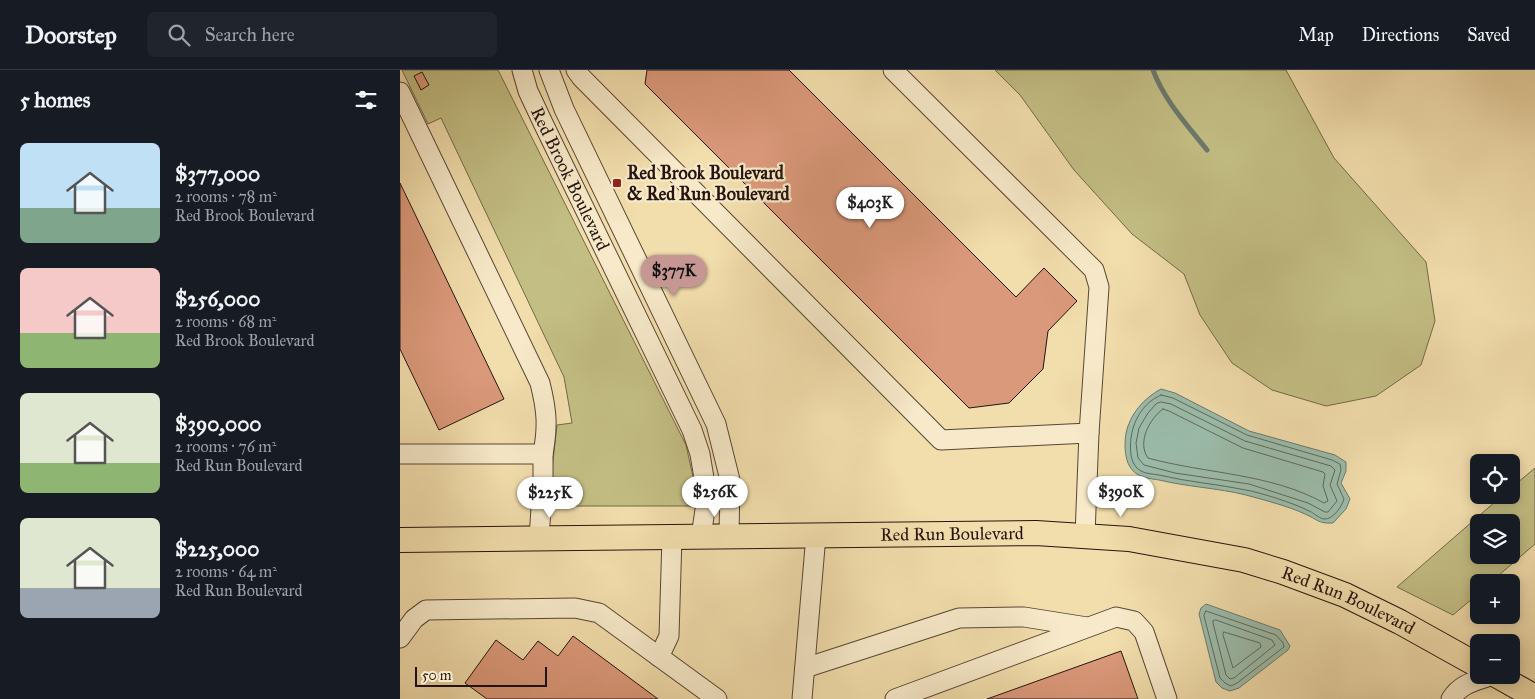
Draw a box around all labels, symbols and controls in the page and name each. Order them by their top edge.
search box [147,12,497,57]
text: Doorstep [25,20,117,50]
icon: search [165,21,193,49]
text: Search here [205,23,295,46]
text: Map [1298,24,1334,46]
text: Directions [1362,24,1439,46]
text: Saved [1467,24,1510,46]
icon: filters [352,86,380,114]
text: 5 homes [20,87,91,113]
street label: Red Brook Boulevard [526,103,614,254]
text: $377,000 [175,161,260,187]
place label: Red Brook Boulevard & Red Run Boulevard [627,162,791,205]
icon: home [60,163,120,223]
marker: Red Brook Boulevard & Red Run Boulevard [611,177,623,189]
pin: $403K [835,186,905,229]
text: 2 rooms · 78 m² [175,187,277,206]
text: $403K [847,193,893,212]
text: Red Brook Boulevard [175,206,314,225]
pin: $377K [639,254,709,297]
text: $377K [652,261,696,280]
text: $256,000 [175,286,260,312]
icon: home [60,288,120,348]
text: 2 rooms · 68 m² [175,312,276,331]
text: Red Brook Boulevard [175,331,314,350]
text: $390,000 [175,411,262,437]
icon: home [60,413,120,473]
text: 2 rooms · 76 m² [175,437,276,456]
map controls [1470,454,1520,684]
button: locate [1470,454,1520,504]
text: Red Run Boulevard [175,456,303,475]
pin: $225K [515,476,585,519]
pin: $256K [680,476,750,518]
pin: $390K [1086,476,1156,518]
text: $256K [693,482,737,501]
text: $390K [1098,482,1144,501]
text: $225K [528,483,572,502]
button: layers [1470,514,1520,564]
street label: Red Run Boulevard [880,522,1024,546]
text: $225,000 [175,536,259,562]
icon: home [60,538,120,598]
street label: Red Run Boulevard [1278,561,1419,639]
text: 2 rooms · 64 m² [175,562,277,581]
button: + [1470,574,1520,624]
text: Red Run Boulevard [175,581,303,600]
button: − [1470,634,1520,684]
scale bar [415,664,548,687]
text: 50 m [422,667,451,684]

